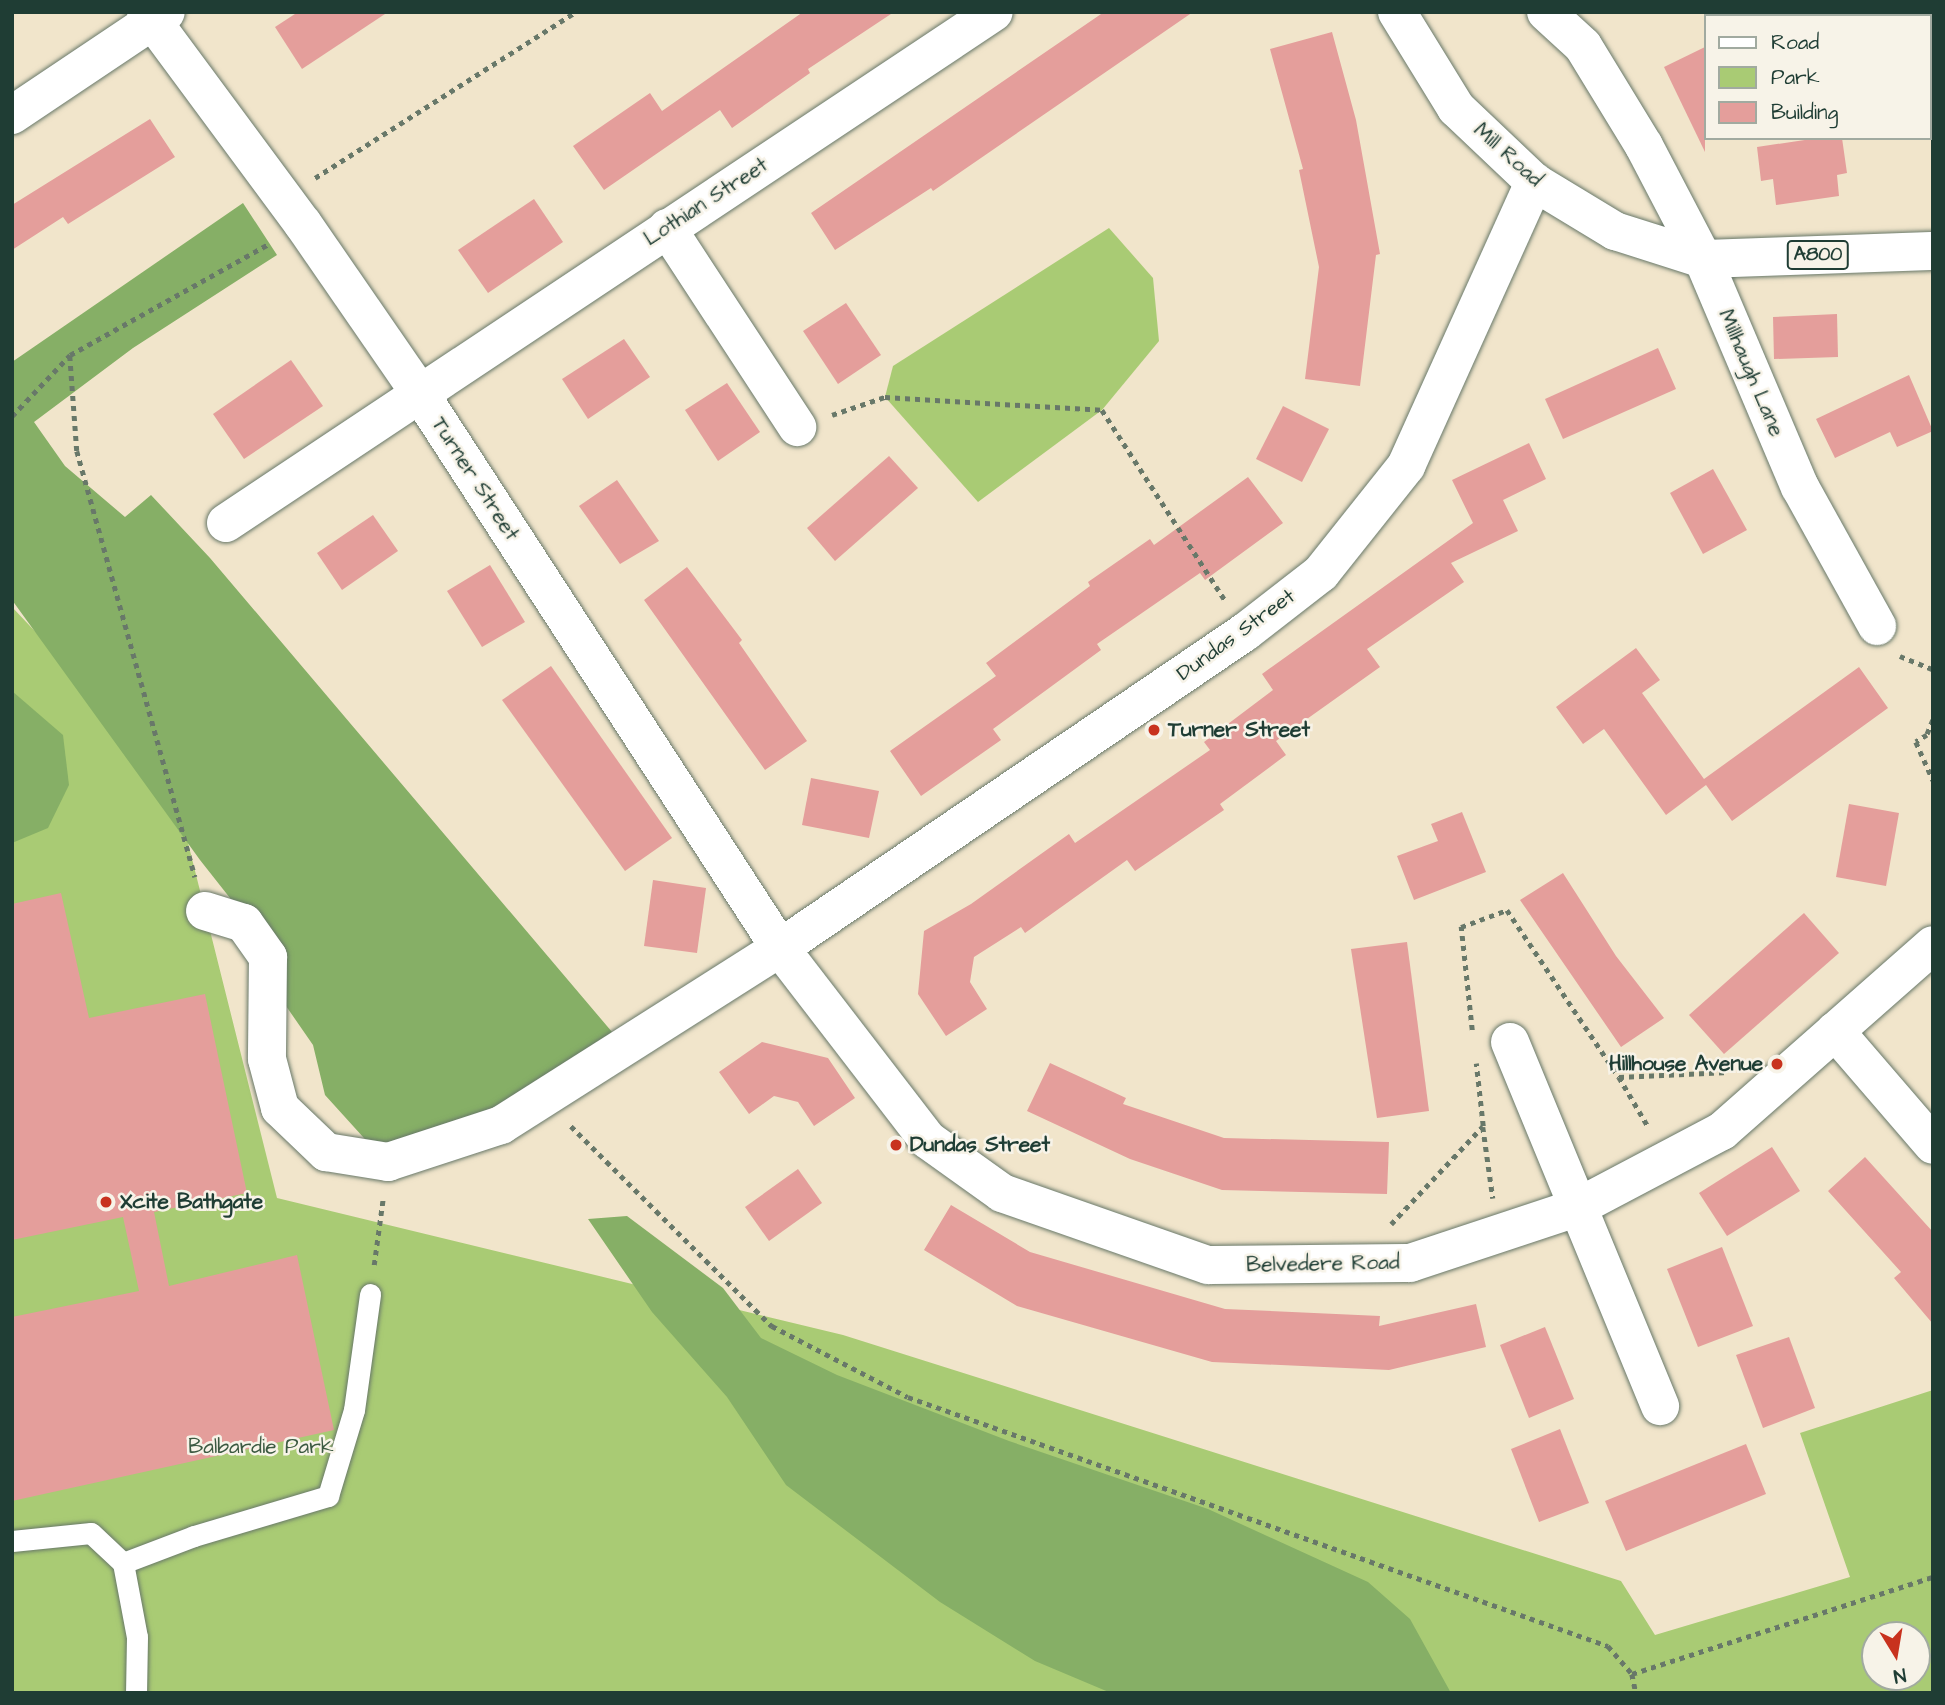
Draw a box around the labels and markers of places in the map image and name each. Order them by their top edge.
place label: Turner Street [1168,717,1310,743]
marker: Turner Street [1146,722,1162,738]
place label: Hillhouse Avenue [1609,1051,1763,1077]
marker: Hillhouse Avenue [1769,1056,1785,1072]
place label: Dundas Street [910,1132,1050,1158]
marker: Dundas Street [888,1137,904,1153]
place label: Xcite Bathgate [120,1189,263,1215]
marker: Xcite Bathgate [98,1194,114,1210]

